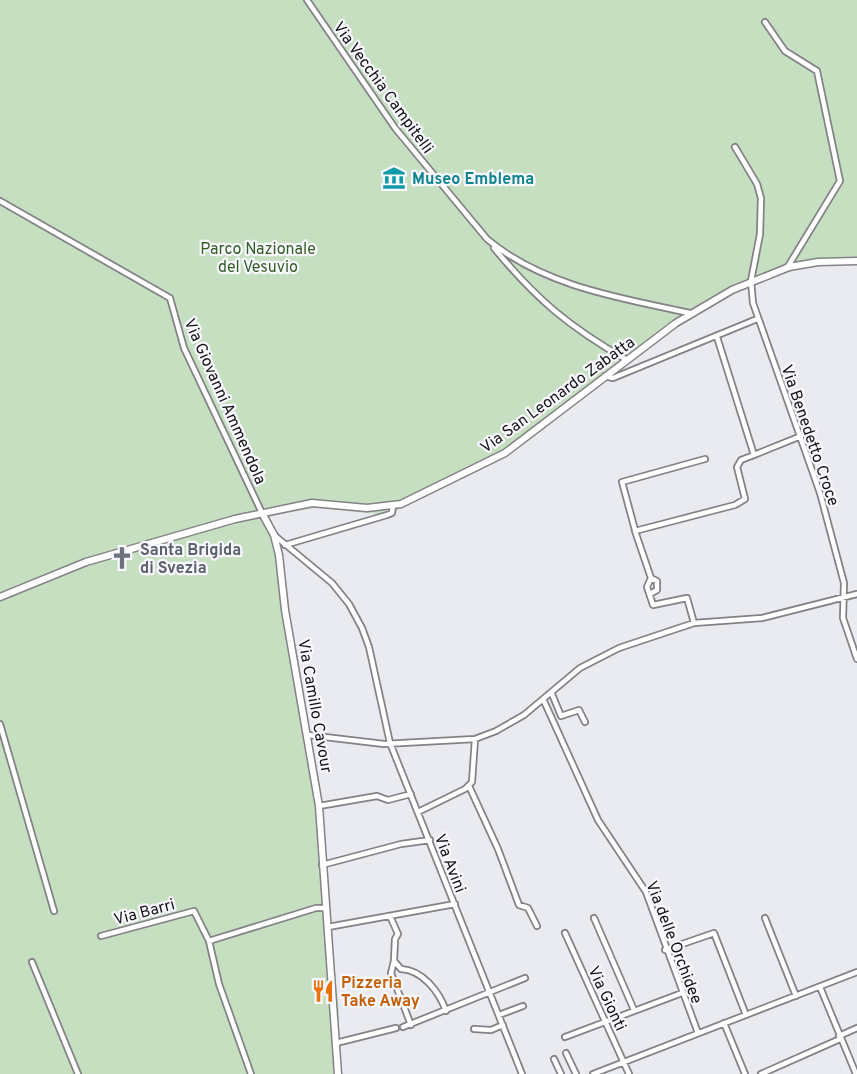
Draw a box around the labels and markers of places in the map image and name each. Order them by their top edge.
museum icon: Museo Emblema [381,165,407,191]
place label: Museo Emblema [412,170,534,190]
place label: Santa Brigida di Svezia [140,541,241,579]
church icon: Santa Brigida di Svezia [109,545,135,571]
place label: Pizzeria Take Away [341,974,420,1012]
restaurant icon: Pizzeria Take Away [310,978,336,1004]

